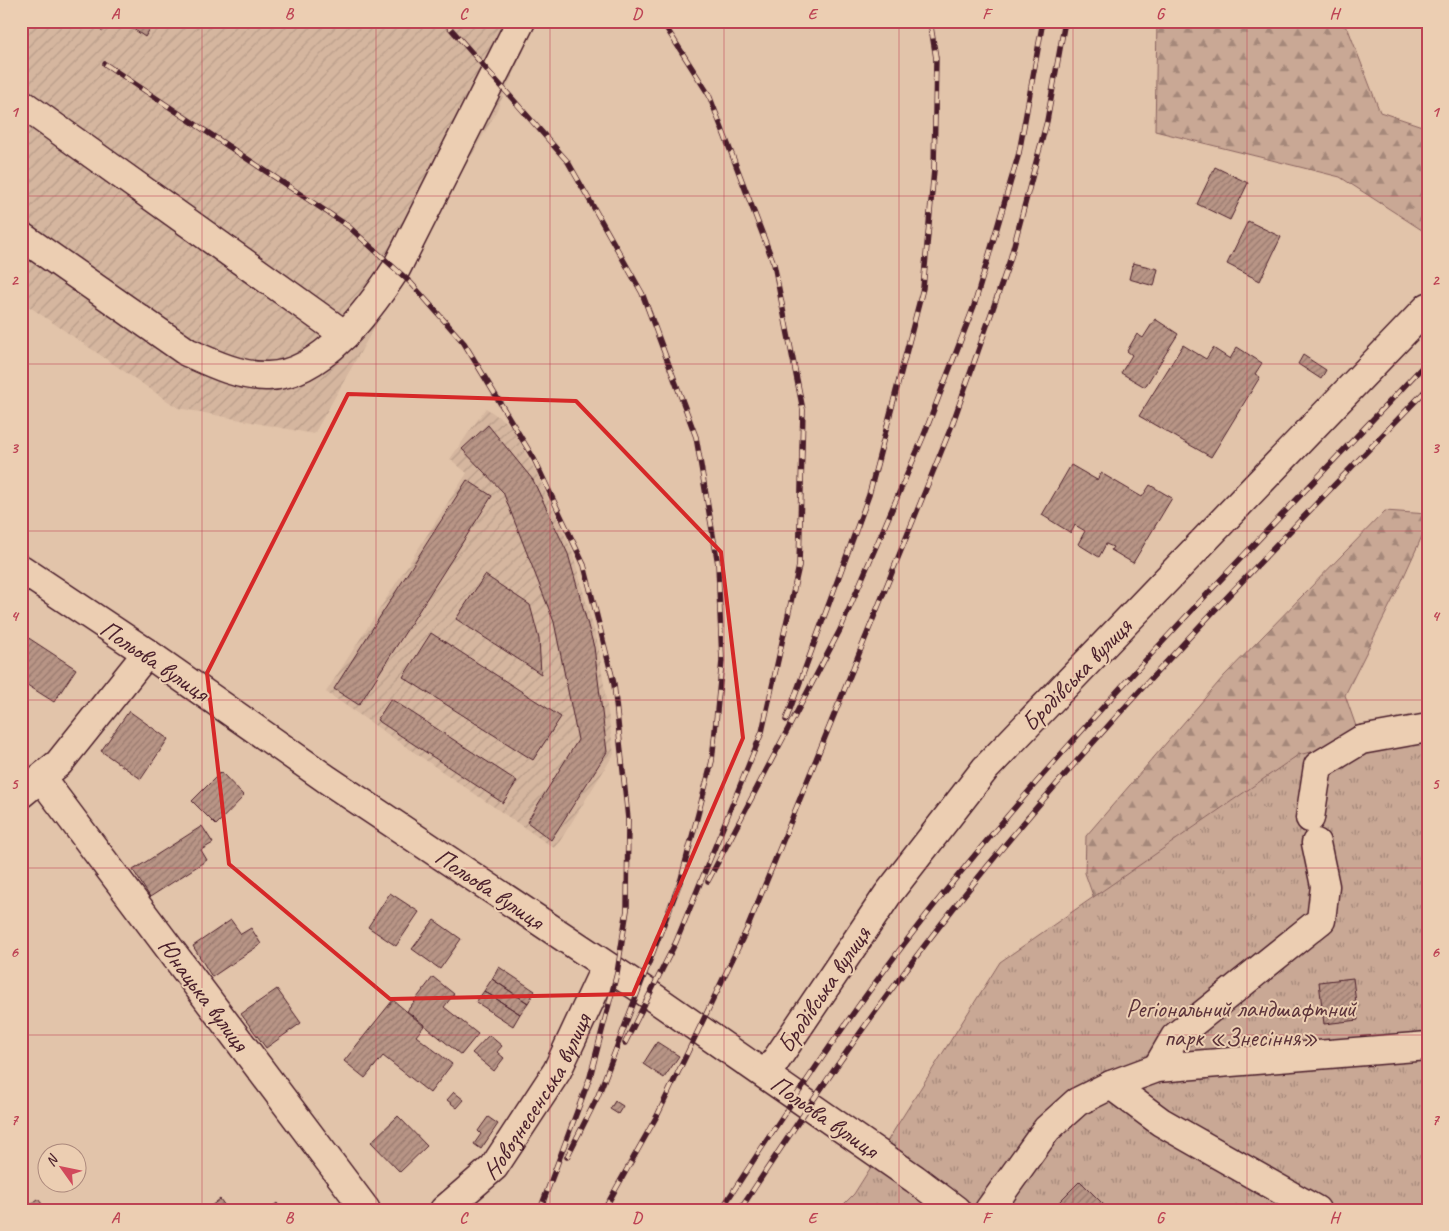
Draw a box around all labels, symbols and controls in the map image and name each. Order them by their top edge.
text: A [111,4,121,24]
text: B [285,4,295,24]
text: C [459,4,469,24]
text: D [632,4,643,24]
text: E [808,4,819,24]
text: F [982,4,993,24]
text: G [1156,4,1166,24]
text: H [1329,4,1341,24]
text: 1 [10,102,19,122]
text: 1 [1431,102,1440,122]
text: 2 [10,270,19,290]
text: 2 [1431,270,1440,290]
text: 3 [10,438,19,458]
text: 3 [1431,438,1440,458]
text: 4 [10,606,19,626]
text: 4 [1431,606,1440,626]
street label: Бродівська вулиця [1015,610,1140,738]
street label: Польова вулиця [94,613,217,710]
text: 5 [11,774,20,794]
text: 5 [1432,774,1441,794]
street label: Польова вулиця [429,841,552,938]
street label: Бродівська вулиця [770,919,878,1059]
street label: Юнацька вулиця [150,932,257,1059]
text: 6 [10,942,19,962]
text: 6 [1431,942,1440,962]
park label: Регіональний ландшафтний парк «Знесіння» [1126,993,1358,1054]
street label: Новознесенська вулиця [476,1007,599,1187]
street label: Польова вулиця [764,1068,887,1167]
text: 7 [10,1110,19,1130]
text: 7 [1431,1110,1440,1130]
north arrow [38,1144,88,1194]
text: N [42,1151,62,1169]
text: A [111,1208,121,1228]
text: B [285,1208,295,1228]
text: C [459,1208,469,1228]
text: D [632,1208,643,1228]
text: E [808,1208,819,1228]
text: F [982,1208,993,1228]
text: G [1156,1208,1166,1228]
text: H [1329,1208,1341,1228]

